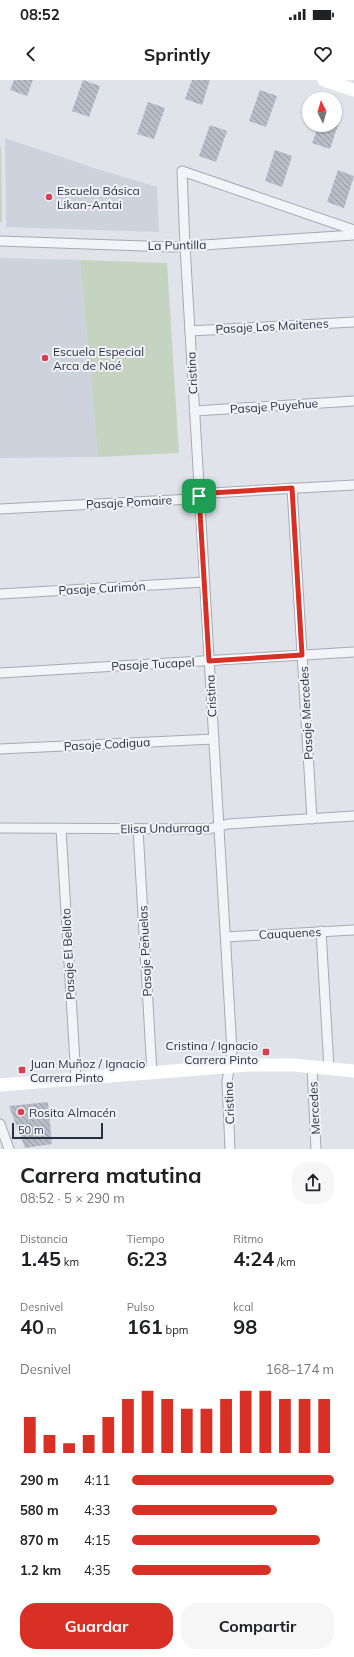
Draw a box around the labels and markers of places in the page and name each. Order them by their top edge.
place label: Escuela Básica Likan-Antai [57,183,140,212]
marker: Escuela Básica Likan-Antai [44,192,54,202]
place label: Escuela Especial Arca de Noé [53,344,144,373]
marker: Escuela Especial Arca de Noé [40,353,50,363]
pin [182,479,216,513]
place label: Cristina / Ignacio Carrera Pinto [165,1038,258,1067]
marker: Cristina / Ignacio Carrera Pinto [261,1047,271,1057]
place label: Juan Muñoz / Ignacio Carrera Pinto [30,1056,146,1085]
marker: Juan Muñoz / Ignacio Carrera Pinto [17,1065,27,1075]
place label: Rosita Almacén [29,1105,116,1120]
marker: Rosita Almacén [16,1107,26,1117]

